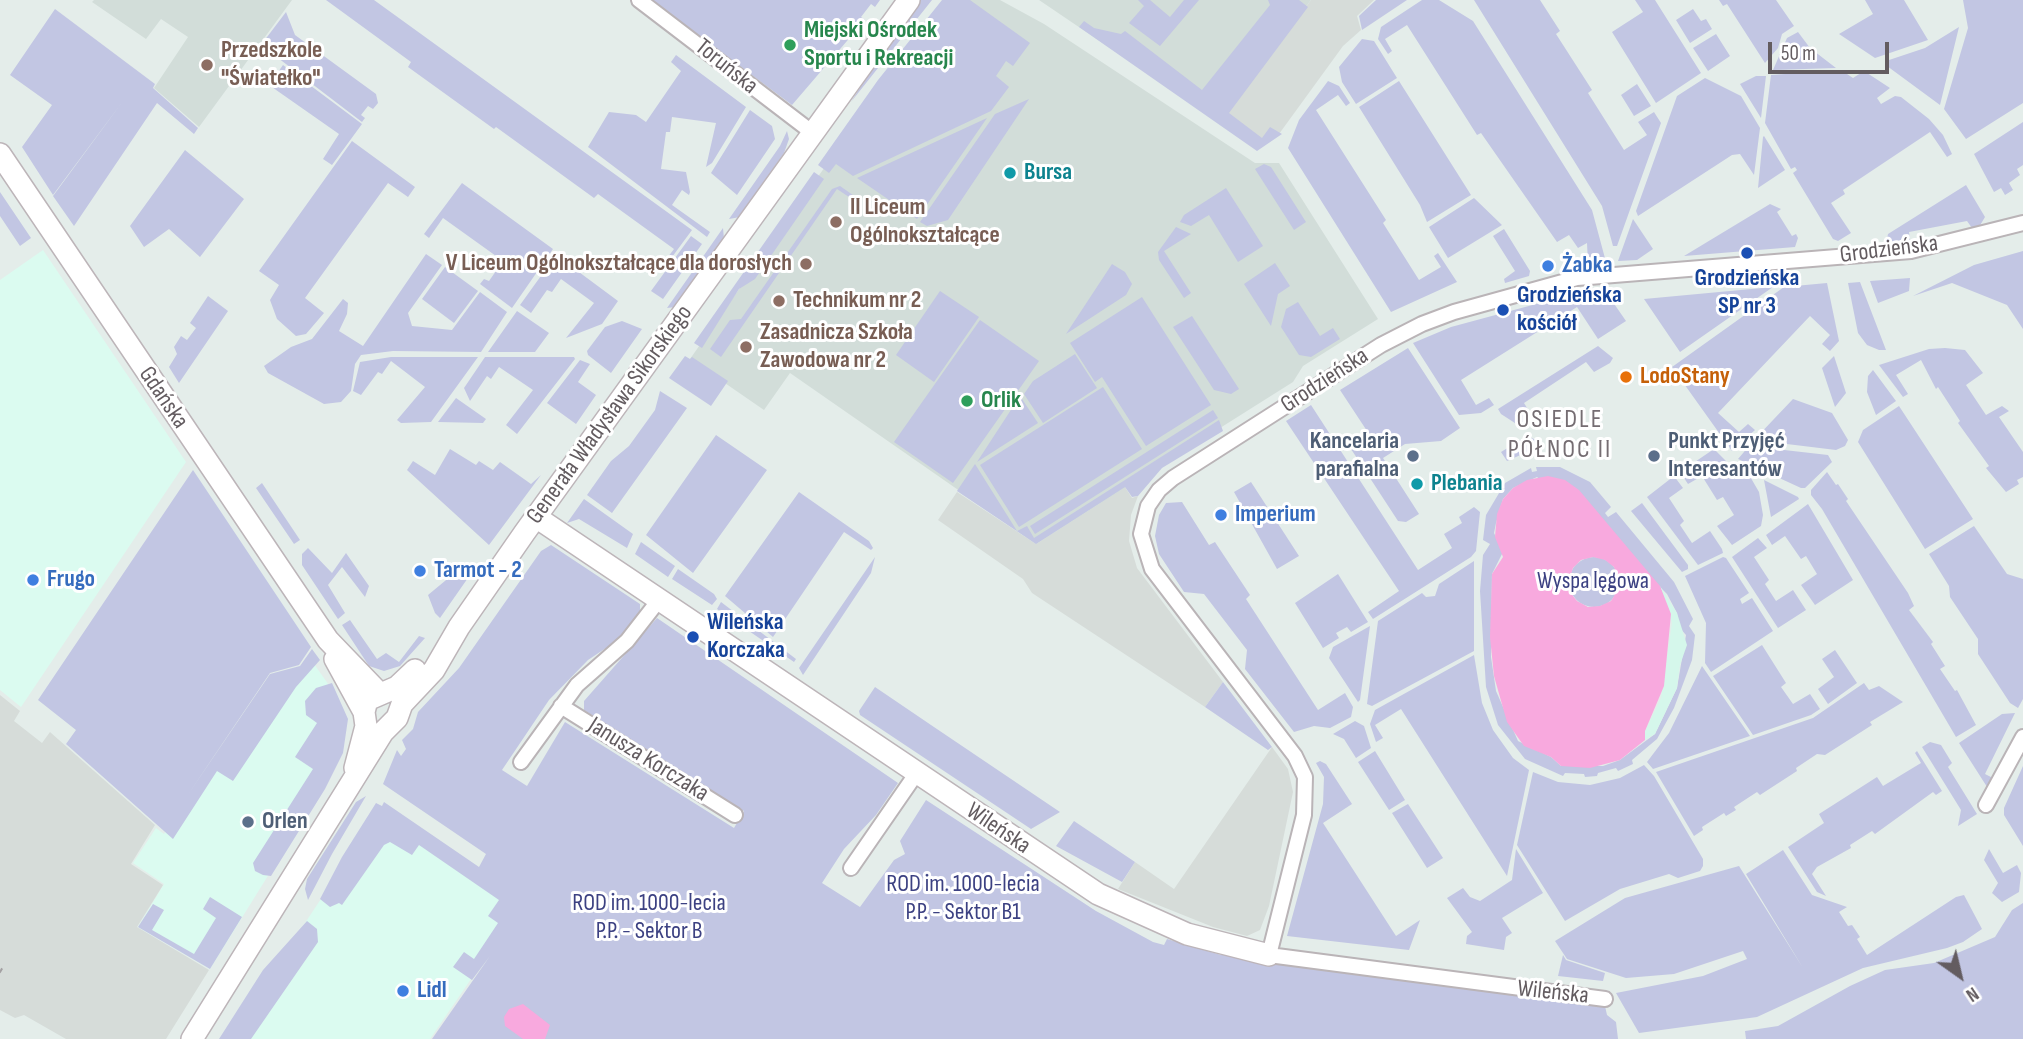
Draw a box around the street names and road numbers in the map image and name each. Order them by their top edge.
street label: Toruńska [689,33,763,101]
street label: Grodzieńska [1838,230,1940,270]
street label: Generała Władysława Sikorskiego [521,300,699,530]
street label: Grodzieńska [1276,342,1374,420]
street label: Gdańska [132,362,194,434]
street label: Janusza Korczaka [582,711,714,809]
street label: Wileńska [960,797,1036,861]
street label: Wileńska [1516,975,1590,1011]

